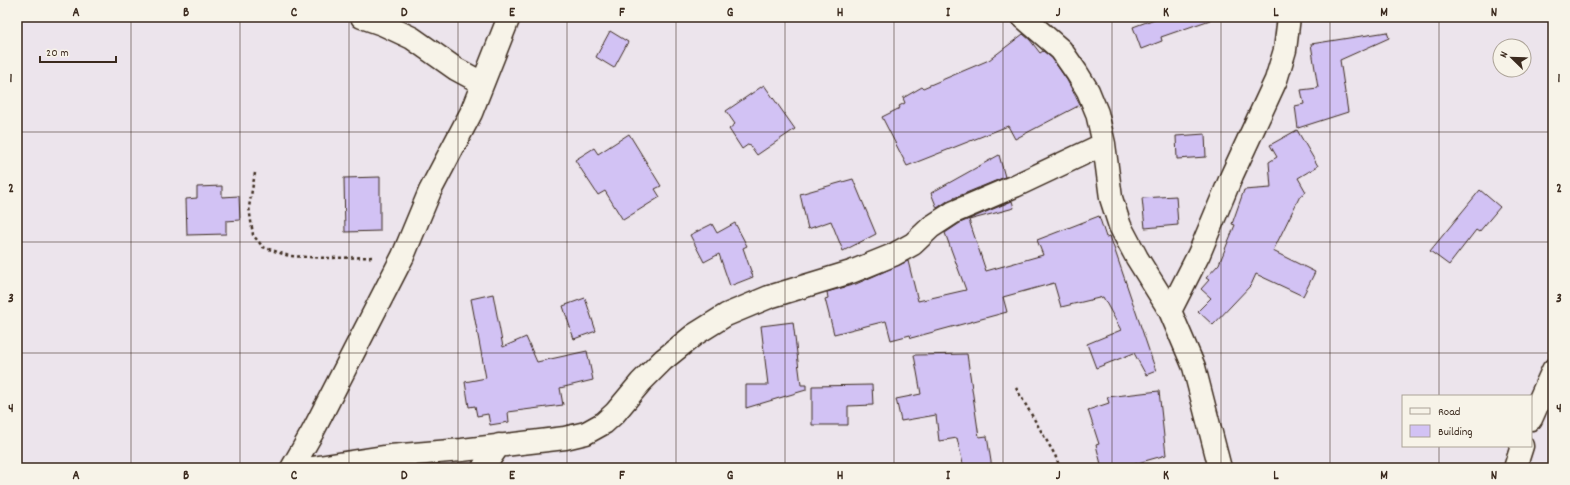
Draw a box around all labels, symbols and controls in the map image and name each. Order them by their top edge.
text: A [72,4,80,23]
text: B [183,4,189,23]
text: C [291,4,298,23]
text: D [401,4,408,23]
text: E [509,4,516,23]
text: F [619,4,625,23]
text: G [727,4,734,23]
text: H [837,4,844,23]
text: I [946,4,951,23]
text: J [1056,4,1061,23]
text: K [1163,4,1169,23]
text: L [1273,4,1279,23]
text: M [1380,4,1388,23]
text: N [1491,4,1497,23]
scale bar [40,38,116,64]
north arrow [1492,38,1532,78]
text: 20 m [46,45,69,62]
text: N [1496,49,1513,61]
text: 1 [10,70,13,89]
text: 1 [1558,70,1561,89]
text: 2 [8,180,14,199]
text: 2 [1556,180,1562,199]
text: 3 [8,290,14,309]
text: 3 [1556,290,1562,309]
legend [1402,395,1532,447]
text: 4 [8,400,14,419]
text: 4 [1556,400,1562,419]
text: Road [1438,404,1460,421]
text: Building [1438,424,1473,441]
text: A [72,467,80,485]
text: B [183,467,189,485]
text: C [291,467,298,485]
text: D [401,467,408,485]
text: E [509,467,516,485]
text: F [619,467,625,485]
text: G [727,467,734,485]
text: H [837,467,844,485]
text: I [946,467,951,485]
text: J [1056,467,1061,485]
text: K [1163,467,1169,485]
text: L [1273,467,1279,485]
text: M [1380,467,1388,485]
text: N [1491,467,1497,485]

